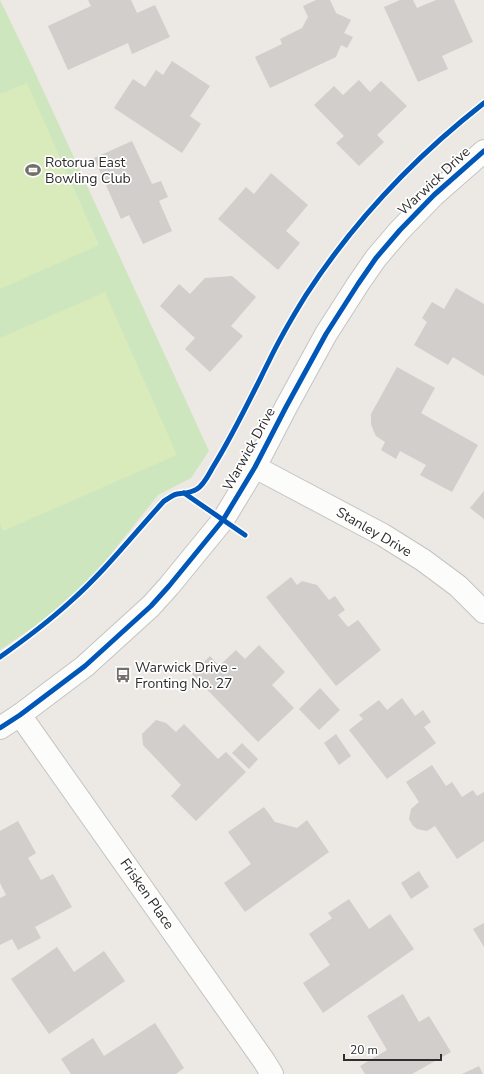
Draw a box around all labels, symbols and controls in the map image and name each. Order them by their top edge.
street label: Warwick Drive [394,142,474,220]
place label: Rotorua East Bowling Club [45,153,131,188]
sports icon: Rotorua East Bowling Club [24,161,42,179]
street label: Warwick Drive [218,404,280,494]
street label: Stanley Drive [333,503,415,561]
place label: Warwick Drive - Fronting No. 27 [135,658,237,693]
bus stop icon: Warwick Drive - Fronting No. 27 [114,666,132,684]
street label: Frisken Place [116,855,178,933]
scale bar [344,1036,441,1062]
text: 20 m [350,1042,378,1058]

